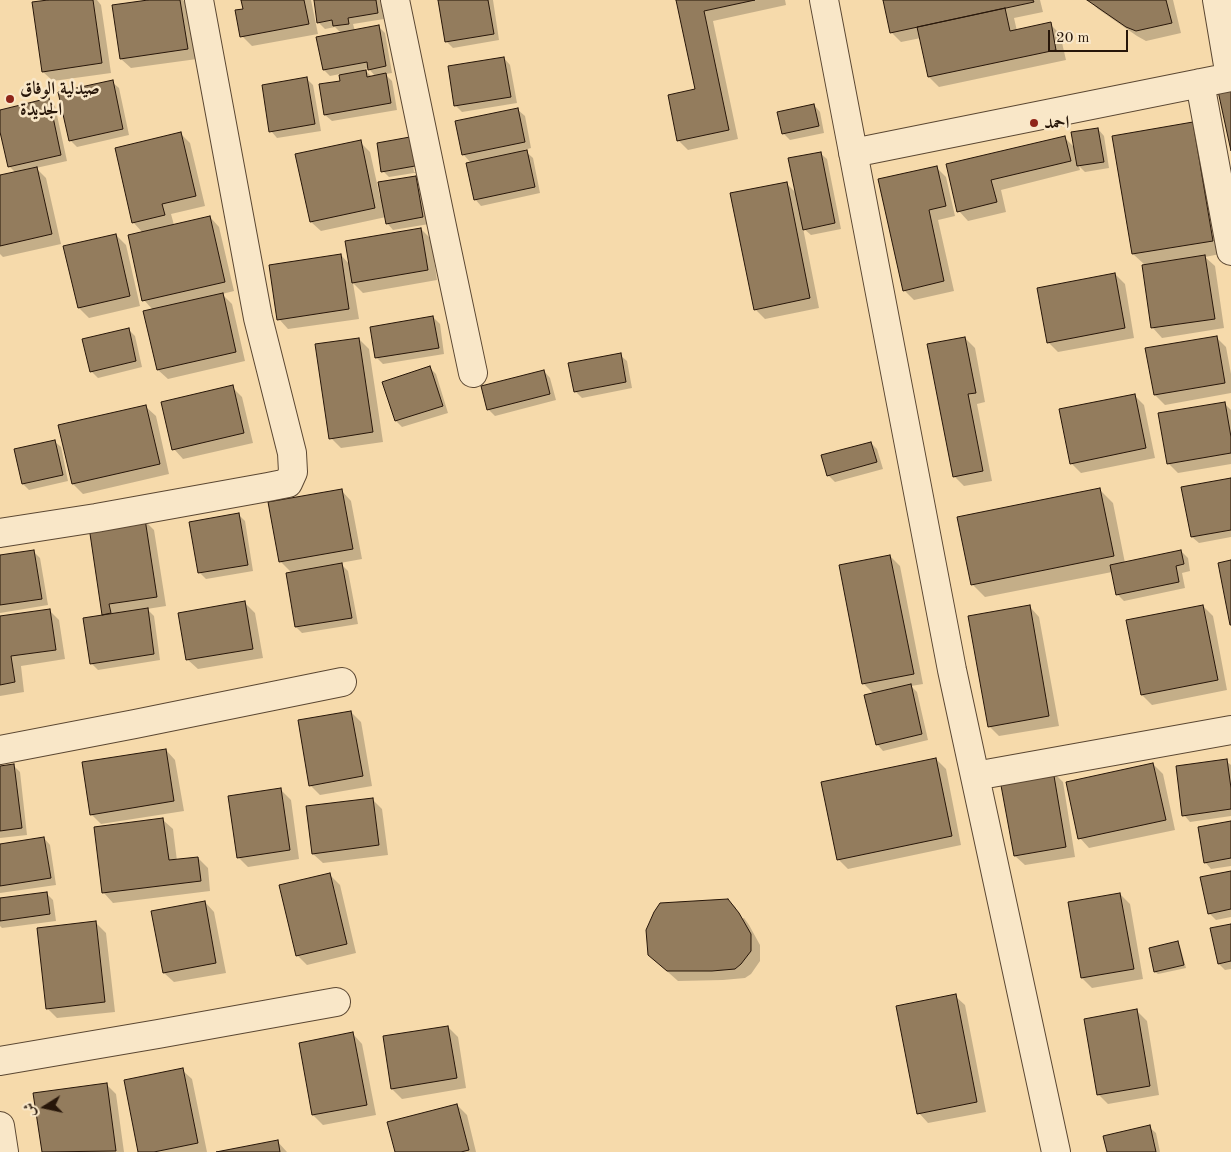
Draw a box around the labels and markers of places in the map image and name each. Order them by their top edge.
place label: صيدلية الوفاق الجديدة [20,78,100,120]
marker: صيدلية الوفاق الجديدة [4,93,16,105]
place label: احمد [1044,112,1070,134]
marker: احمد [1028,117,1040,129]

